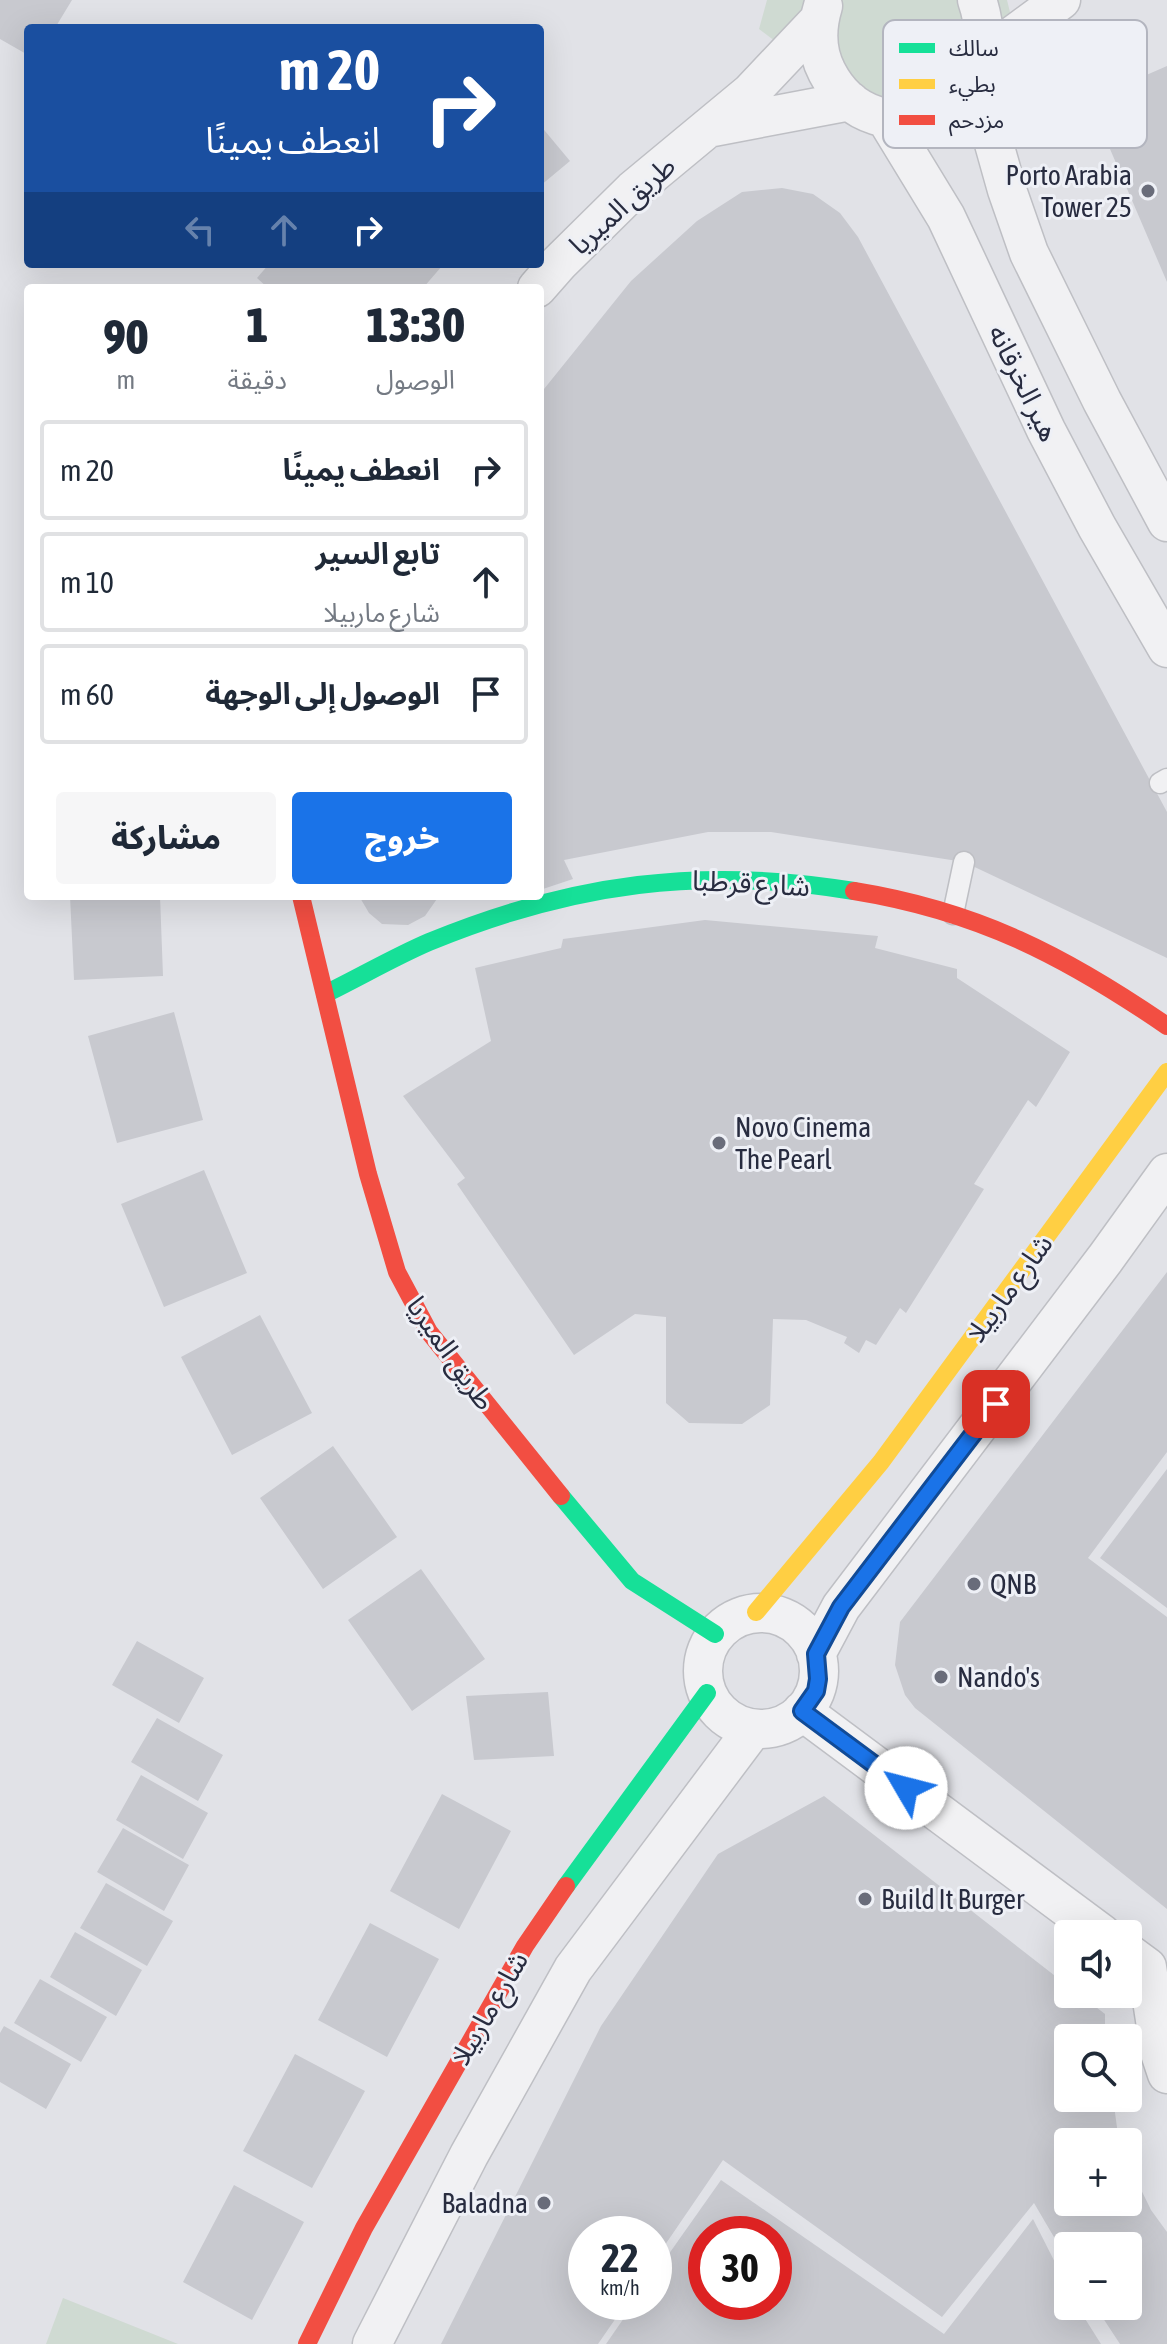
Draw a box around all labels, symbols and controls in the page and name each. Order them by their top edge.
legend [883,20,1147,148]
text: سالك [949,35,999,61]
text: 20 m [279,38,380,102]
icon: right [408,56,512,160]
text: بطيء [949,71,996,101]
text: مزدحم [949,107,1004,137]
text: انعطف يمينًا [205,119,380,161]
street label: طريق الميريا [562,149,683,262]
place label: Porto Arabia Tower 25 [1005,159,1132,223]
marker: Porto Arabia Tower 25 [1139,182,1157,200]
icon: left [178,208,222,252]
icon: ahead [262,208,306,252]
icon: right [346,208,390,252]
text: 1 [246,297,268,352]
text: 13:30 [366,297,465,352]
text: 90 [103,309,148,364]
street label: هير الخرقانه [981,320,1066,447]
text: m [116,365,135,395]
text: دقيقة [228,365,287,395]
text: الوصول [376,365,455,395]
icon: right [464,448,508,492]
text: انعطف يمينًا [283,452,440,486]
text: 20 m [60,453,114,487]
text: تابع السير [316,536,440,570]
icon: ahead [464,560,508,604]
text: 10 m [60,565,114,599]
text: شارع ماربيلا [324,598,440,628]
icon: arrive [464,672,508,716]
text: الوصول إلى الوجهة [205,676,440,710]
text: 60 m [60,677,114,711]
button: مشاركة [56,792,276,884]
button: خروج [292,792,512,884]
street label: شارع قرطبا [691,864,811,907]
place label: Novo Cinema The Pearl [735,1111,871,1175]
marker: Novo Cinema The Pearl [710,1134,728,1152]
street label: شارع ماربيلا [959,1228,1063,1351]
street label: طريق الميريا [399,1290,502,1417]
pin [962,1370,1030,1438]
icon: arrive [974,1382,1018,1426]
place label: QNB [990,1568,1036,1600]
marker: QNB [965,1575,983,1593]
place label: Nando's [957,1661,1040,1693]
marker: Nando's [932,1668,950,1686]
position arrow [864,1746,948,1830]
place label: Build It Burger [881,1883,1025,1915]
marker: Build It Burger [856,1890,874,1908]
map controls [1054,1920,1142,2320]
button: sound [1054,1920,1142,2008]
street label: شارع ماربيلا [444,1946,539,2073]
button: search [1054,2024,1142,2112]
button: + [1054,2128,1142,2216]
place label: Baladna [441,2187,528,2219]
marker: Baladna [535,2194,553,2212]
speed limit sign: 30 [688,2216,792,2320]
button: − [1054,2232,1142,2320]
text: 22 [601,2235,639,2280]
text: km/h [600,2276,640,2299]

